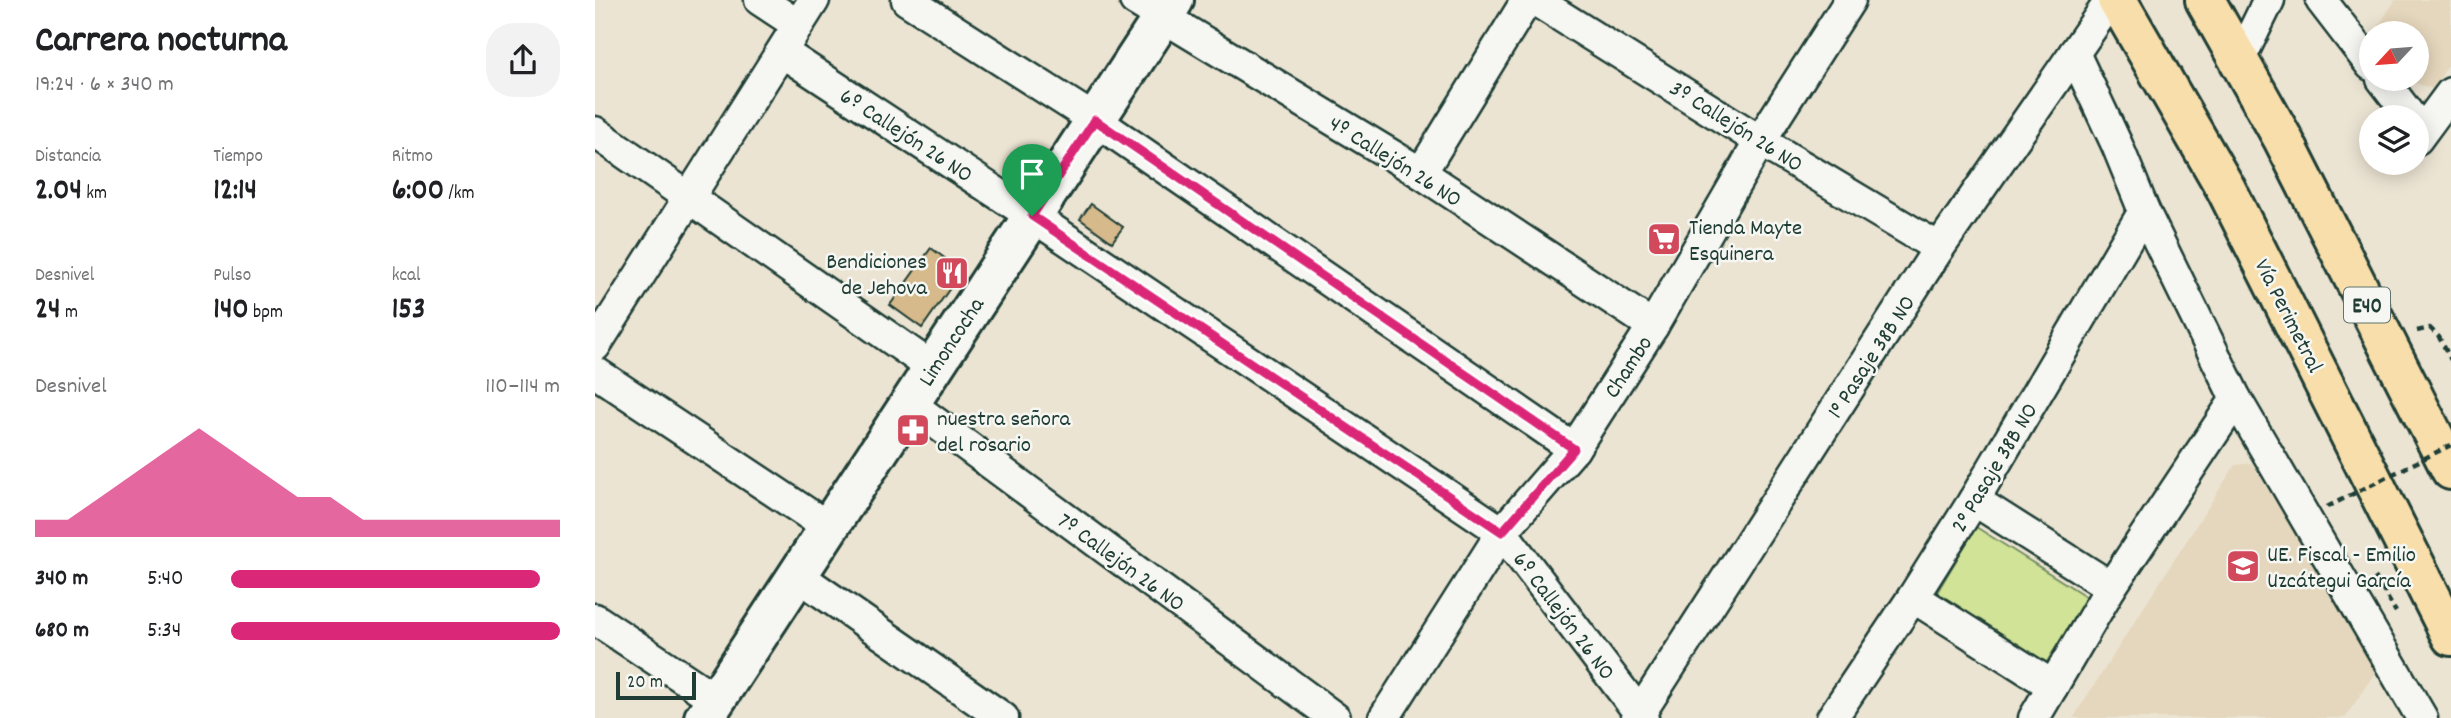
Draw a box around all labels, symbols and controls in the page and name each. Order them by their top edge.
text: Carrera nocturna [35,15,287,70]
north arrow [2359,21,2429,91]
map controls [2359,21,2429,175]
button: share [486,23,560,97]
text: 19:24 · 6 × 340 m [35,69,174,102]
street label: 3º Callejón 26 NO [1662,74,1808,182]
street label: 6º Callejón 26 NO [832,81,978,193]
button: layers [2359,105,2429,175]
street label: 4º Callejón 26 NO [1321,109,1467,217]
text: Distancia [35,144,101,171]
text: Tiempo [213,144,263,171]
text: Ritmo [392,144,433,171]
pin [1002,144,1062,216]
icon: arrive [1013,155,1051,193]
text: 2.04 [35,171,82,214]
text: 12:14 [213,171,257,214]
text: 6:00 [392,171,444,214]
text: km [82,181,107,208]
text: /km [444,181,475,208]
place label: Tienda Mayte Esquinera [1689,213,1802,272]
supermarket icon: Tienda Mayte Esquinera [1645,220,1683,258]
place label: Bendiciones de Jehova [826,247,928,306]
restaurant icon: Bendiciones de Jehova [933,254,971,292]
street label: Vía Perimetral [2244,254,2330,380]
text: Desnivel [35,263,94,290]
text: Pulso [213,263,251,290]
text: kcal [392,263,421,290]
road number: E40 [2344,288,2390,322]
text: 24 [35,290,61,333]
text: 140 [213,290,249,333]
text: 153 [392,290,425,333]
street label: 1° Pasaje 38B NO [1821,290,1925,426]
street label: Limoncocha [912,291,995,394]
text: m [61,300,78,327]
text: bpm [249,300,283,327]
street label: Chambo [1597,330,1662,406]
text: Desnivel [35,371,107,404]
text: 110–114 m [485,371,560,404]
street label: 2° Pasaje 38B NO [1944,398,2048,540]
place label: nuestra señora del rosario [937,404,1072,463]
pharmacy icon: nuestra señora del rosario [894,411,932,449]
street label: 7º Callejón 26 NO [1049,506,1191,621]
place label: UE. Fiscal - Emilio Uzcátegui García [2267,540,2416,599]
street label: 6º Callejón 26 NO [1503,546,1621,688]
school or university icon: UE. Fiscal - Emilio Uzcátegui García [2224,547,2262,585]
text: 340 m [35,563,88,596]
text: 5:40 [147,563,184,596]
text: 680 m [35,615,89,648]
text: 5:34 [147,615,181,648]
scale bar [616,669,697,701]
text: 20 m [627,670,663,697]

